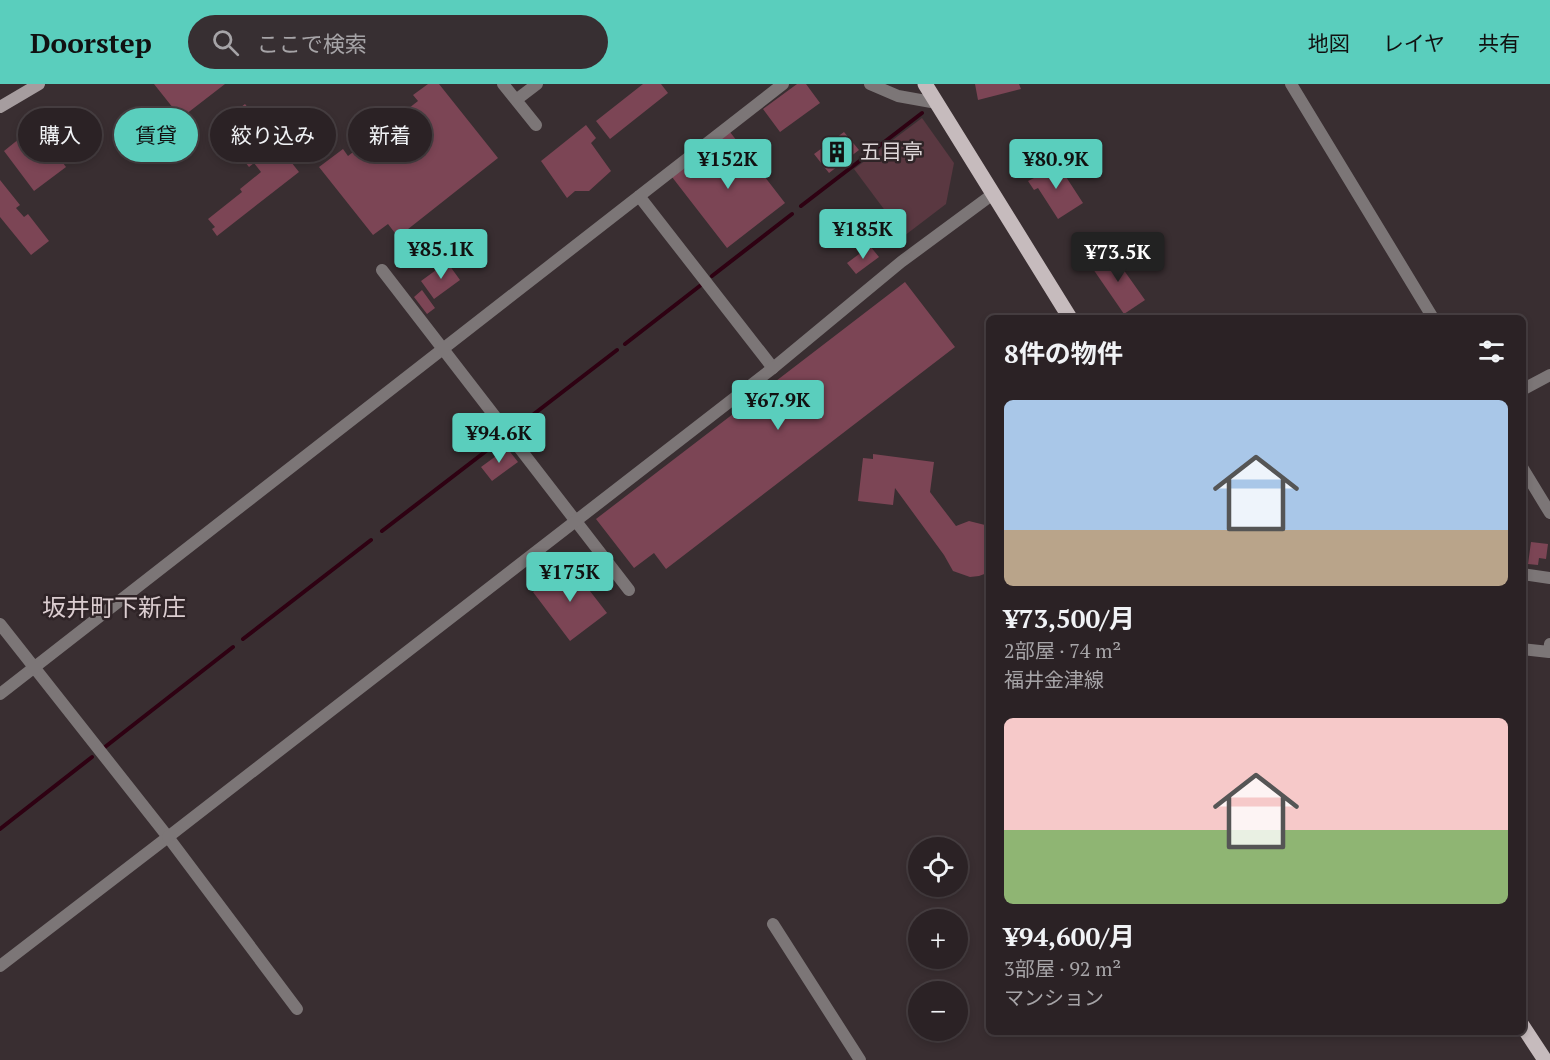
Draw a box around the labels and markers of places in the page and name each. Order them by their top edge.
building icon: 五目亭 [819,134,855,170]
place label: 五目亭 [860,137,923,165]
pin: ¥152K [686,139,770,190]
pin: ¥80.9K [1007,139,1105,190]
pin: ¥185K [821,209,905,260]
pin: ¥85.1K [392,229,490,280]
pin: ¥73.5K [1069,232,1167,283]
pin: ¥67.9K [729,380,827,431]
pin: ¥94.6K [450,413,548,464]
pin: ¥175K [528,552,612,603]

